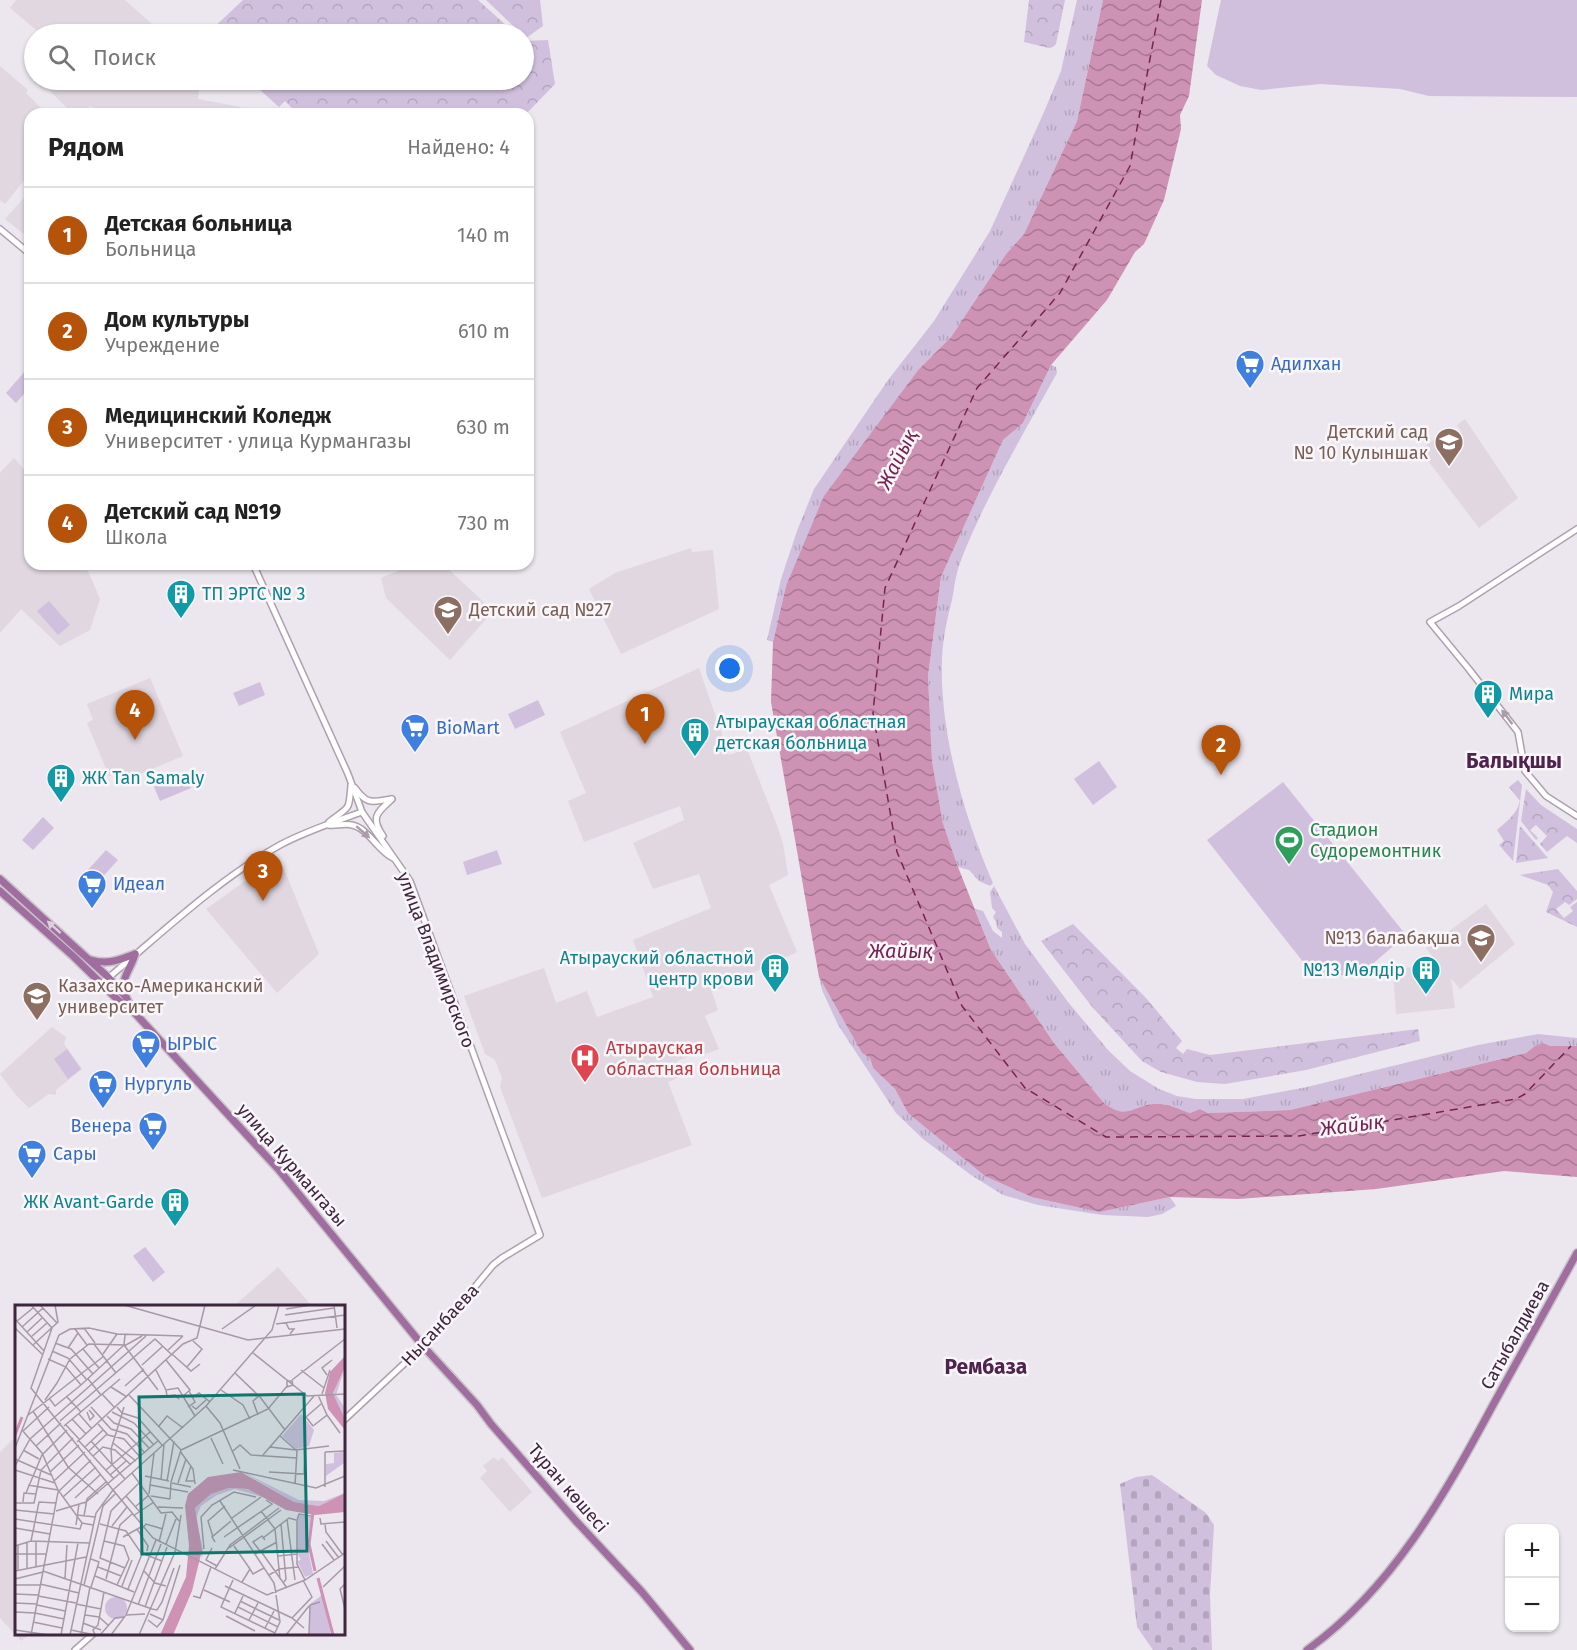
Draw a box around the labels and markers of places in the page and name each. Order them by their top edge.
supermarket icon: Адилхан [1234,348,1266,390]
place label: Адилхан [1271,353,1341,375]
place label: Детский сад № 10 Кулыншак [1294,421,1429,464]
school or university icon: Детский сад № 10 Кулыншак [1433,426,1465,468]
building icon: ТП ЭРТС № 3 [165,578,197,620]
place label: ТП ЭРТС № 3 [202,583,305,605]
school or university icon: Детский сад №27 [432,594,464,636]
place label: Детский сад №27 [468,599,611,621]
building icon: Мира [1472,678,1504,720]
place label: Мира [1509,683,1554,705]
pin: 4 [116,690,154,740]
pin: 1 [626,694,664,744]
place label: Атырауская областная детская больница [716,711,906,754]
supermarket icon: BioMart [399,712,431,754]
building icon: Атырауская областная детская больница [679,716,711,758]
place label: BioMart [436,717,500,739]
pin: 2 [1202,726,1240,775]
building icon: ЖК Tan Samaly [45,762,77,804]
place label: ЖК Tan Samaly [82,767,204,789]
place label: Стадион Судоремонтник [1310,819,1442,862]
sports icon: Стадион Судоремонтник [1273,824,1305,866]
pin: 3 [244,852,282,901]
supermarket icon: Идеал [76,868,108,910]
place label: Идеал [113,873,165,895]
school or university icon: №13 балабақша [1465,922,1497,964]
place label: №13 балабақша [1325,927,1460,949]
place label: Атырауский областной центр крови [560,947,754,990]
building icon: Атырауский областной центр крови [759,952,791,994]
building icon: №13 Мөлдiр [1410,954,1442,996]
place label: №13 Мөлдiр [1303,959,1405,981]
place label: Казахско-Американский университет [58,975,264,1018]
school or university icon: Казахско-Американский университет [21,980,53,1022]
supermarket icon: ЫРЫС [130,1028,162,1070]
place label: ЫРЫС [167,1033,217,1055]
place label: Атырауская областная больница [606,1037,781,1080]
hospital icon: Атырауская областная больница [569,1042,601,1084]
supermarket icon: Нургуль [87,1068,119,1110]
place label: Нургуль [124,1073,192,1095]
supermarket icon: Венера [137,1110,169,1152]
place label: Венера [70,1115,132,1137]
supermarket icon: Сары [16,1138,48,1180]
place label: Сары [53,1143,97,1165]
building icon: ЖК Avant-Garde [159,1186,191,1228]
place label: ЖК Avant-Garde [23,1191,154,1213]

